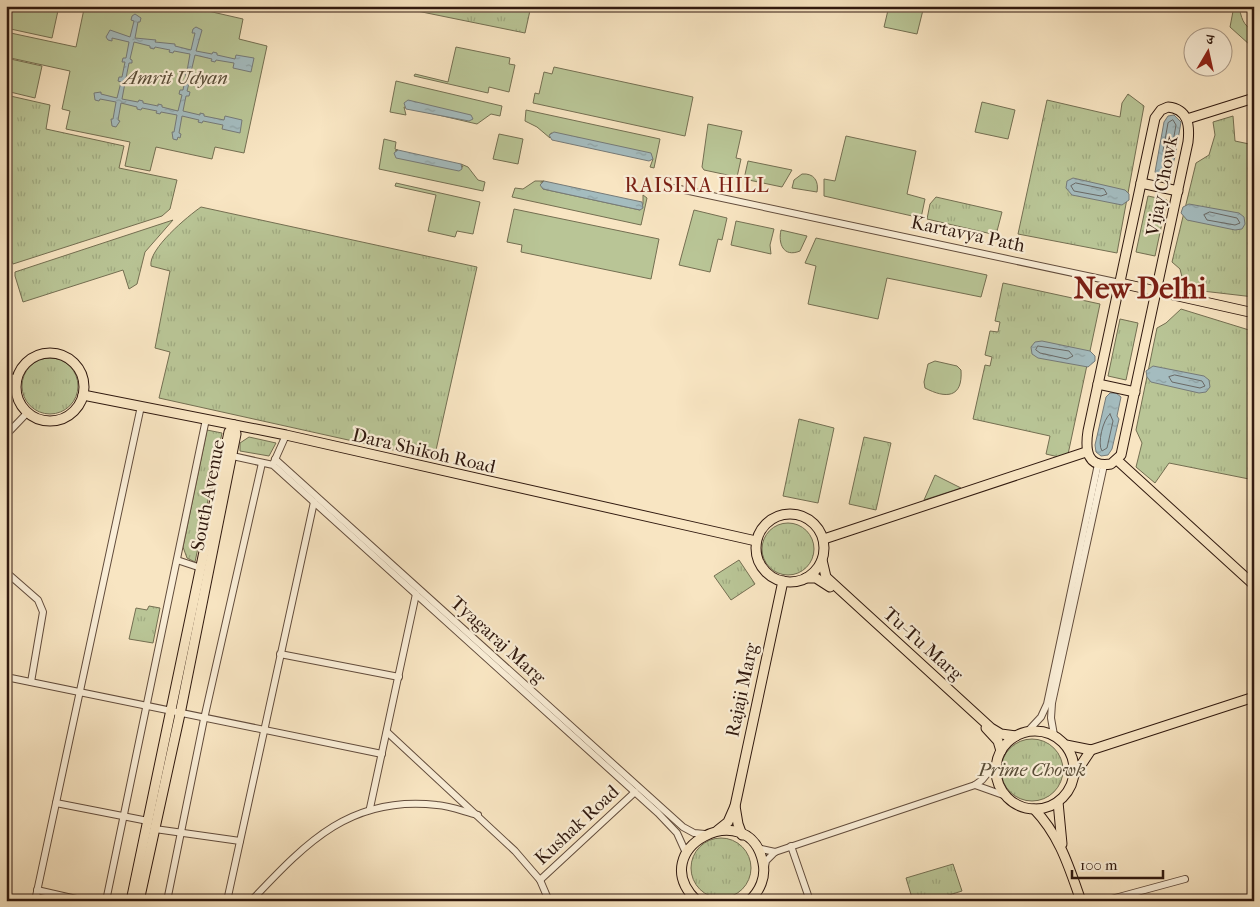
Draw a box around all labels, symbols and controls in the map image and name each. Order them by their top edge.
north arrow [1182,28,1232,78]
text: उ [1204,31,1216,49]
park label: Amrit Udyan [122,67,228,89]
street label: Vijay Chowk [1141,134,1183,239]
district label: RAISINA HILL [624,174,770,197]
street label: Kartavya Path [909,211,1027,257]
district label: New Delhi [1074,272,1207,306]
street label: Dara Shikoh Road [350,424,498,478]
street label: South Avenue [186,438,230,552]
street label: Tyagaraj Marg [446,592,551,689]
street label: Tu-Tu Marg [879,603,968,686]
street label: Rajaji Marg [721,640,763,739]
park label: Prime Chowk [977,759,1086,781]
street label: Kushak Road [530,780,624,869]
scale bar [1072,847,1164,879]
text: 100 m [1080,856,1118,874]

